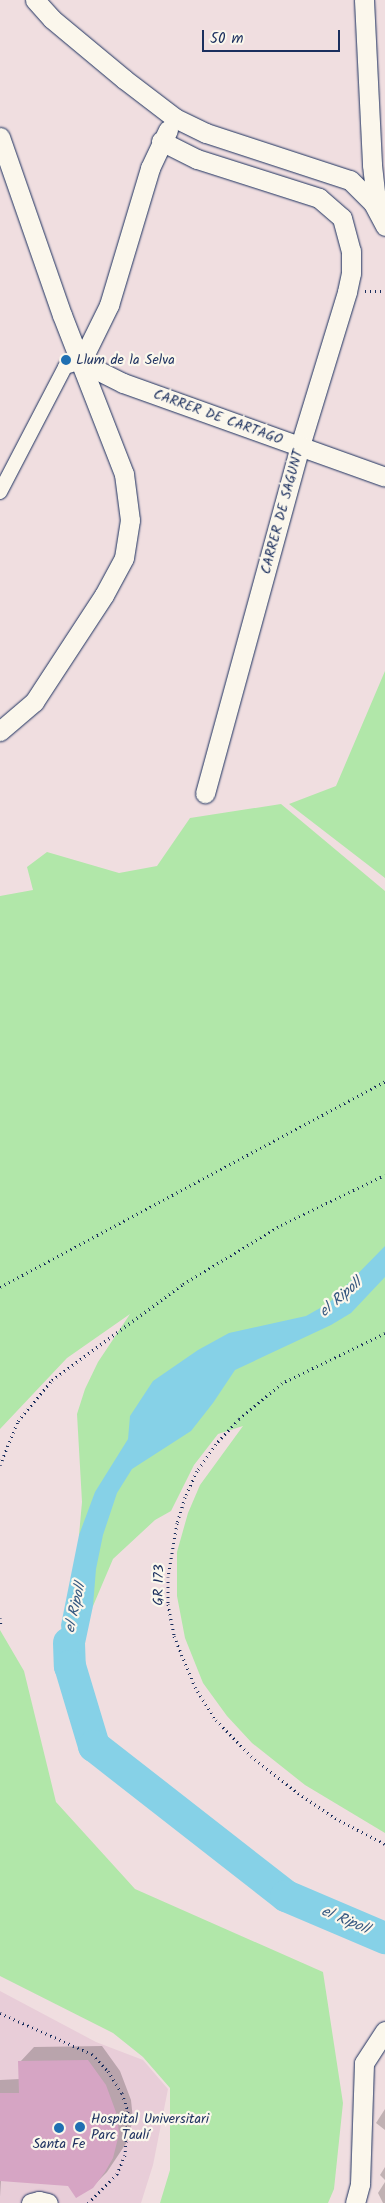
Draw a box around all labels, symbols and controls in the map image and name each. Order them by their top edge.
scale bar [205,20,342,52]
text: 50 m [210,27,244,51]
place label: Llum de la Selva [76,352,175,368]
marker: Llum de la Selva [60,354,72,366]
street label: CARRER DE CARTAGO [151,386,285,448]
street label: CARRER DE SAGUNT [257,448,307,576]
water label: el Ripoll [316,1275,366,1321]
street label: GR 173 [150,1564,168,1606]
water label: el Ripoll [62,1582,90,1634]
water label: el Ripoll [318,1903,372,1939]
place label: Hospital Universitari Parc Taulí [91,2111,209,2144]
marker: Hospital Universitari Parc Taulí [73,2120,87,2134]
marker: Santa Fe [53,2122,65,2134]
place label: Santa Fe [33,2136,85,2152]

